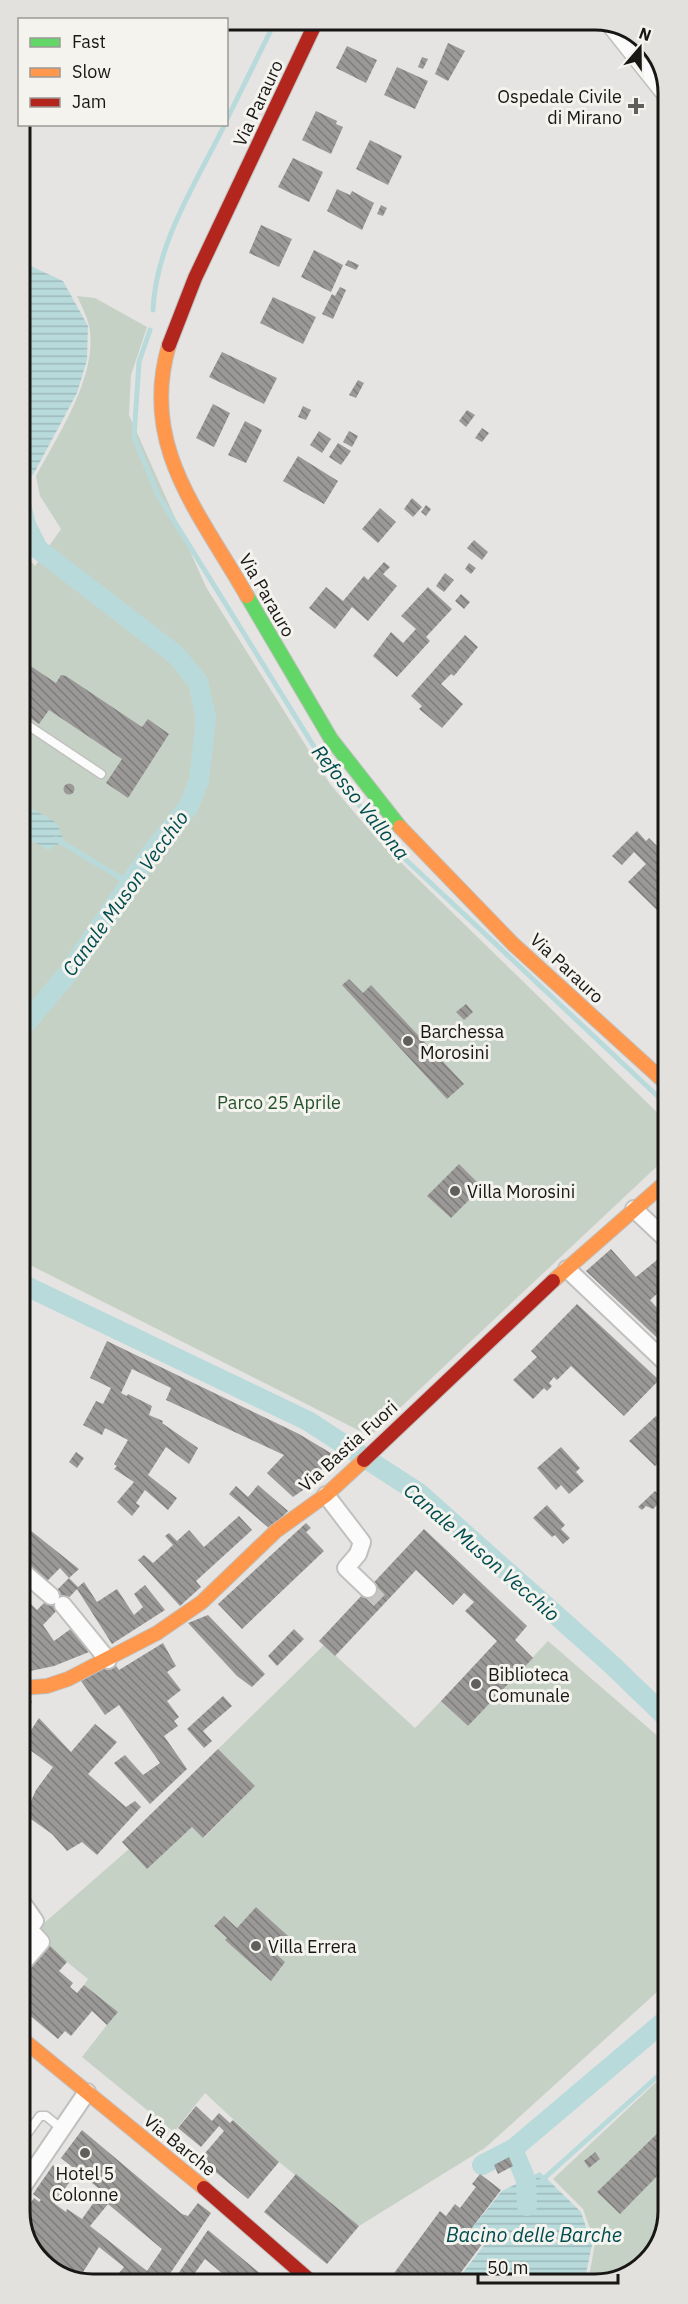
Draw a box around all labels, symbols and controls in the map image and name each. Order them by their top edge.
legend [18,18,228,126]
north arrow [610,18,670,78]
text: N [636,23,654,45]
text: Fast [72,30,106,53]
street label: Via Parauro [228,56,288,150]
text: Slow [72,60,111,83]
place label: Ospedale Civile di Mirano [497,85,622,129]
text: Jam [72,90,107,113]
marker: Ospedale Civile di Mirano [627,97,645,115]
street label: Via Parauro [234,549,300,641]
water label: Refosso Vallona [306,739,416,865]
water label: Canale Muson Vecchio [56,805,194,981]
street label: Via Parauro [525,928,609,1008]
place label: Barchessa Morosini [420,1020,504,1064]
marker: Barchessa Morosini [401,1034,415,1048]
park label: Parco 25 Aprile [217,1091,341,1114]
place label: Villa Morosini [467,1180,575,1203]
marker: Villa Morosini [448,1184,462,1198]
street label: Via Bastia Fuori [294,1396,402,1496]
water label: Canale Muson Vecchio [398,1477,566,1627]
place label: Biblioteca Comunale [488,1663,570,1707]
marker: Biblioteca Comunale [469,1677,483,1691]
place label: Villa Errera [268,1935,357,1958]
marker: Villa Errera [249,1939,263,1953]
street label: Via Barche [139,2109,221,2181]
marker: Hotel 5 Colonne [78,2146,92,2160]
place label: Hotel 5 Colonne [52,2162,118,2206]
water label: Bacino delle Barche [446,2221,622,2248]
scale bar [478,2247,618,2285]
text: 50 m [487,2256,529,2279]

